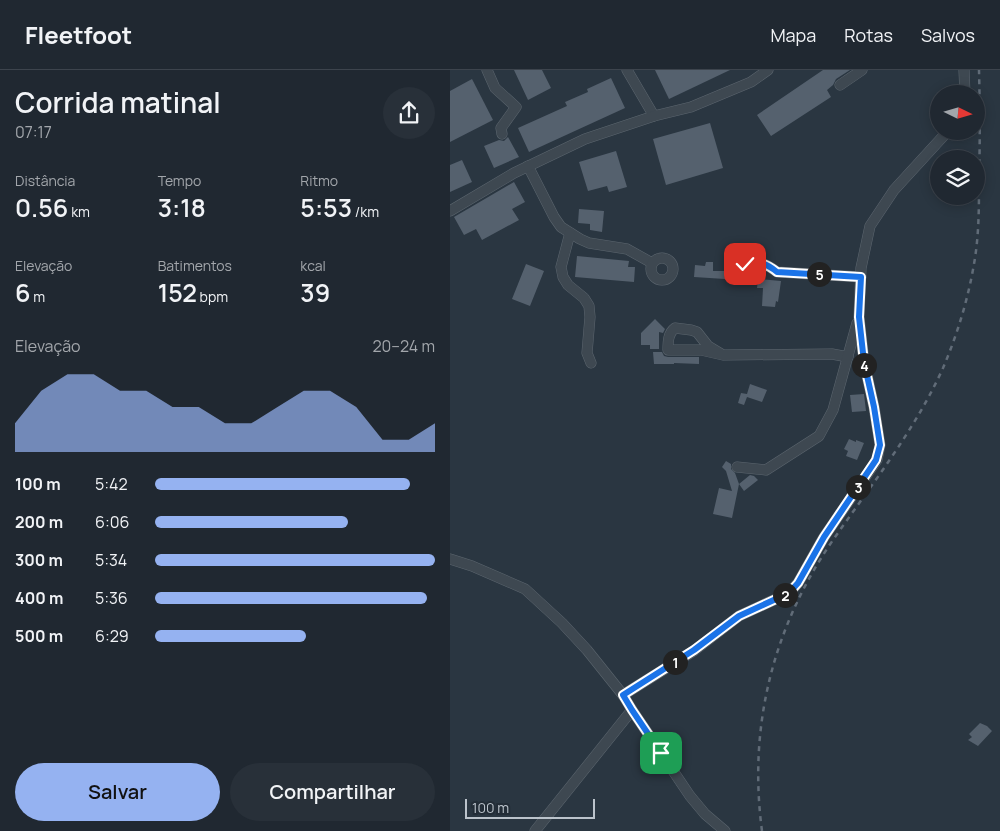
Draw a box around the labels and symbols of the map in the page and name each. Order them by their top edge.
north arrow [930,85,985,140]
pin [724,243,766,285]
pin: 5 [806,262,832,286]
pin: 4 [852,352,876,378]
pin: 3 [846,474,870,500]
pin: 2 [772,582,798,608]
pin: 1 [662,650,688,674]
pin [640,732,682,774]
scale bar [465,796,595,819]

